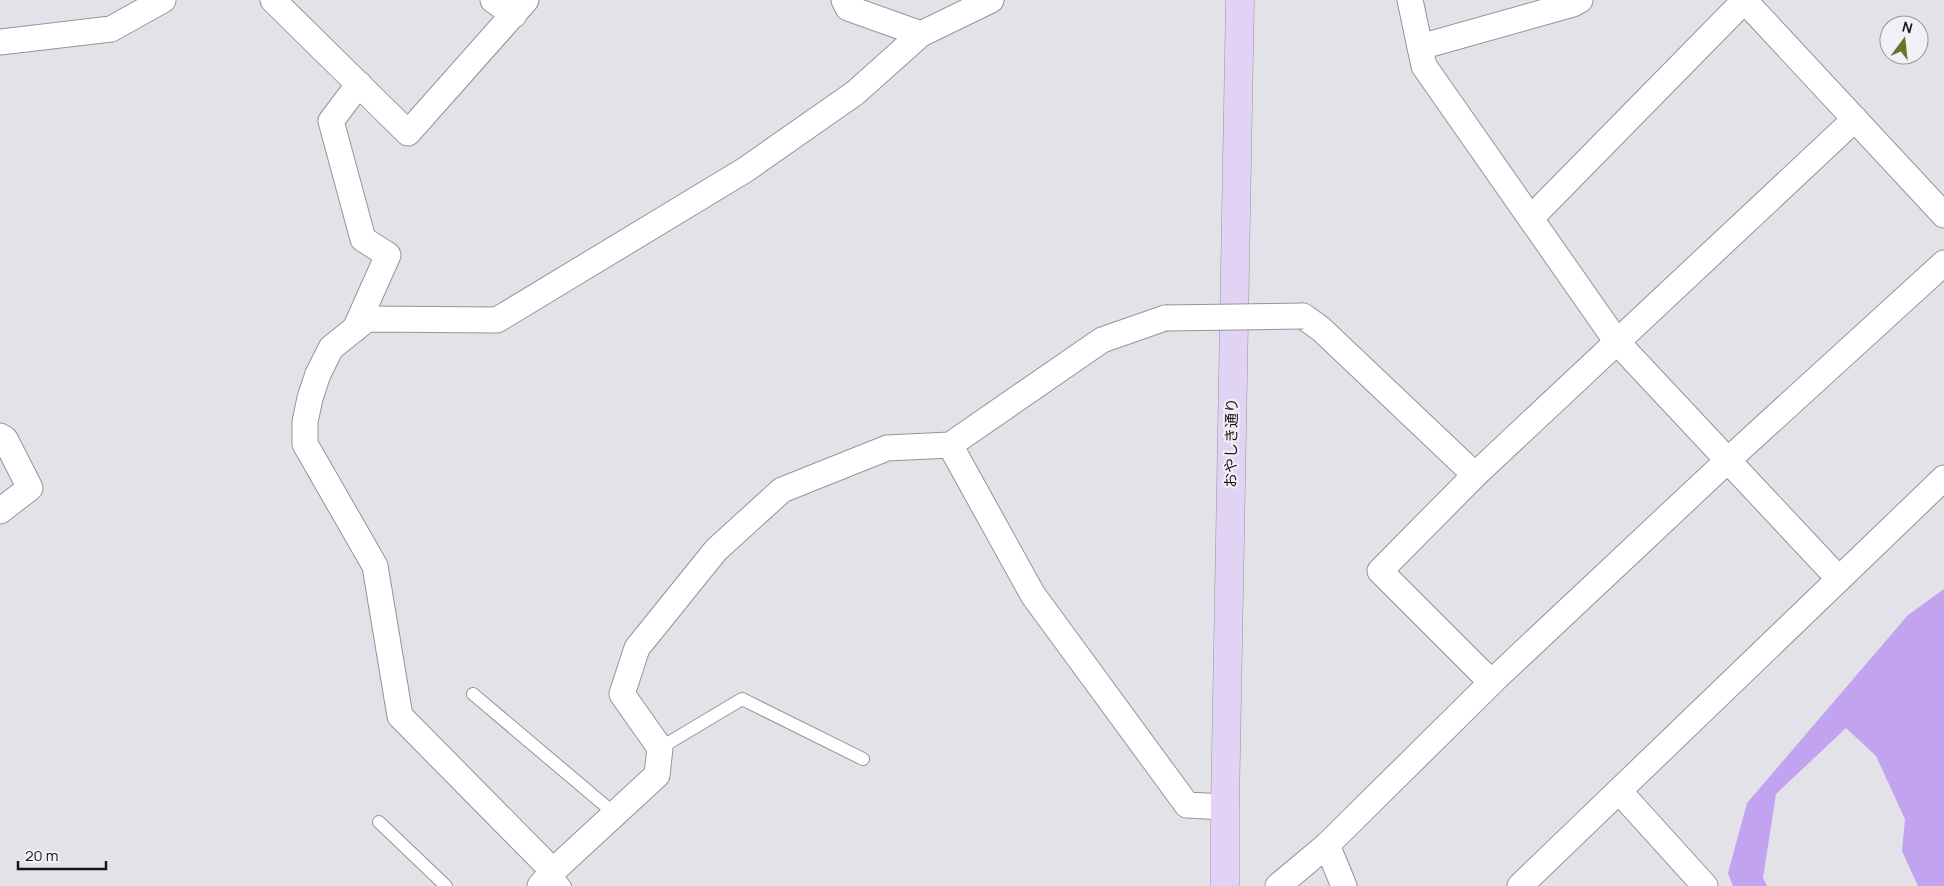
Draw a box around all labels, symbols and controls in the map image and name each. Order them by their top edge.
north arrow [1879,15,1929,65]
text: N [1900,16,1915,37]
street label: おやしき通り [1220,398,1242,488]
scale bar [18,838,105,870]
text: 20 m [25,845,58,866]

